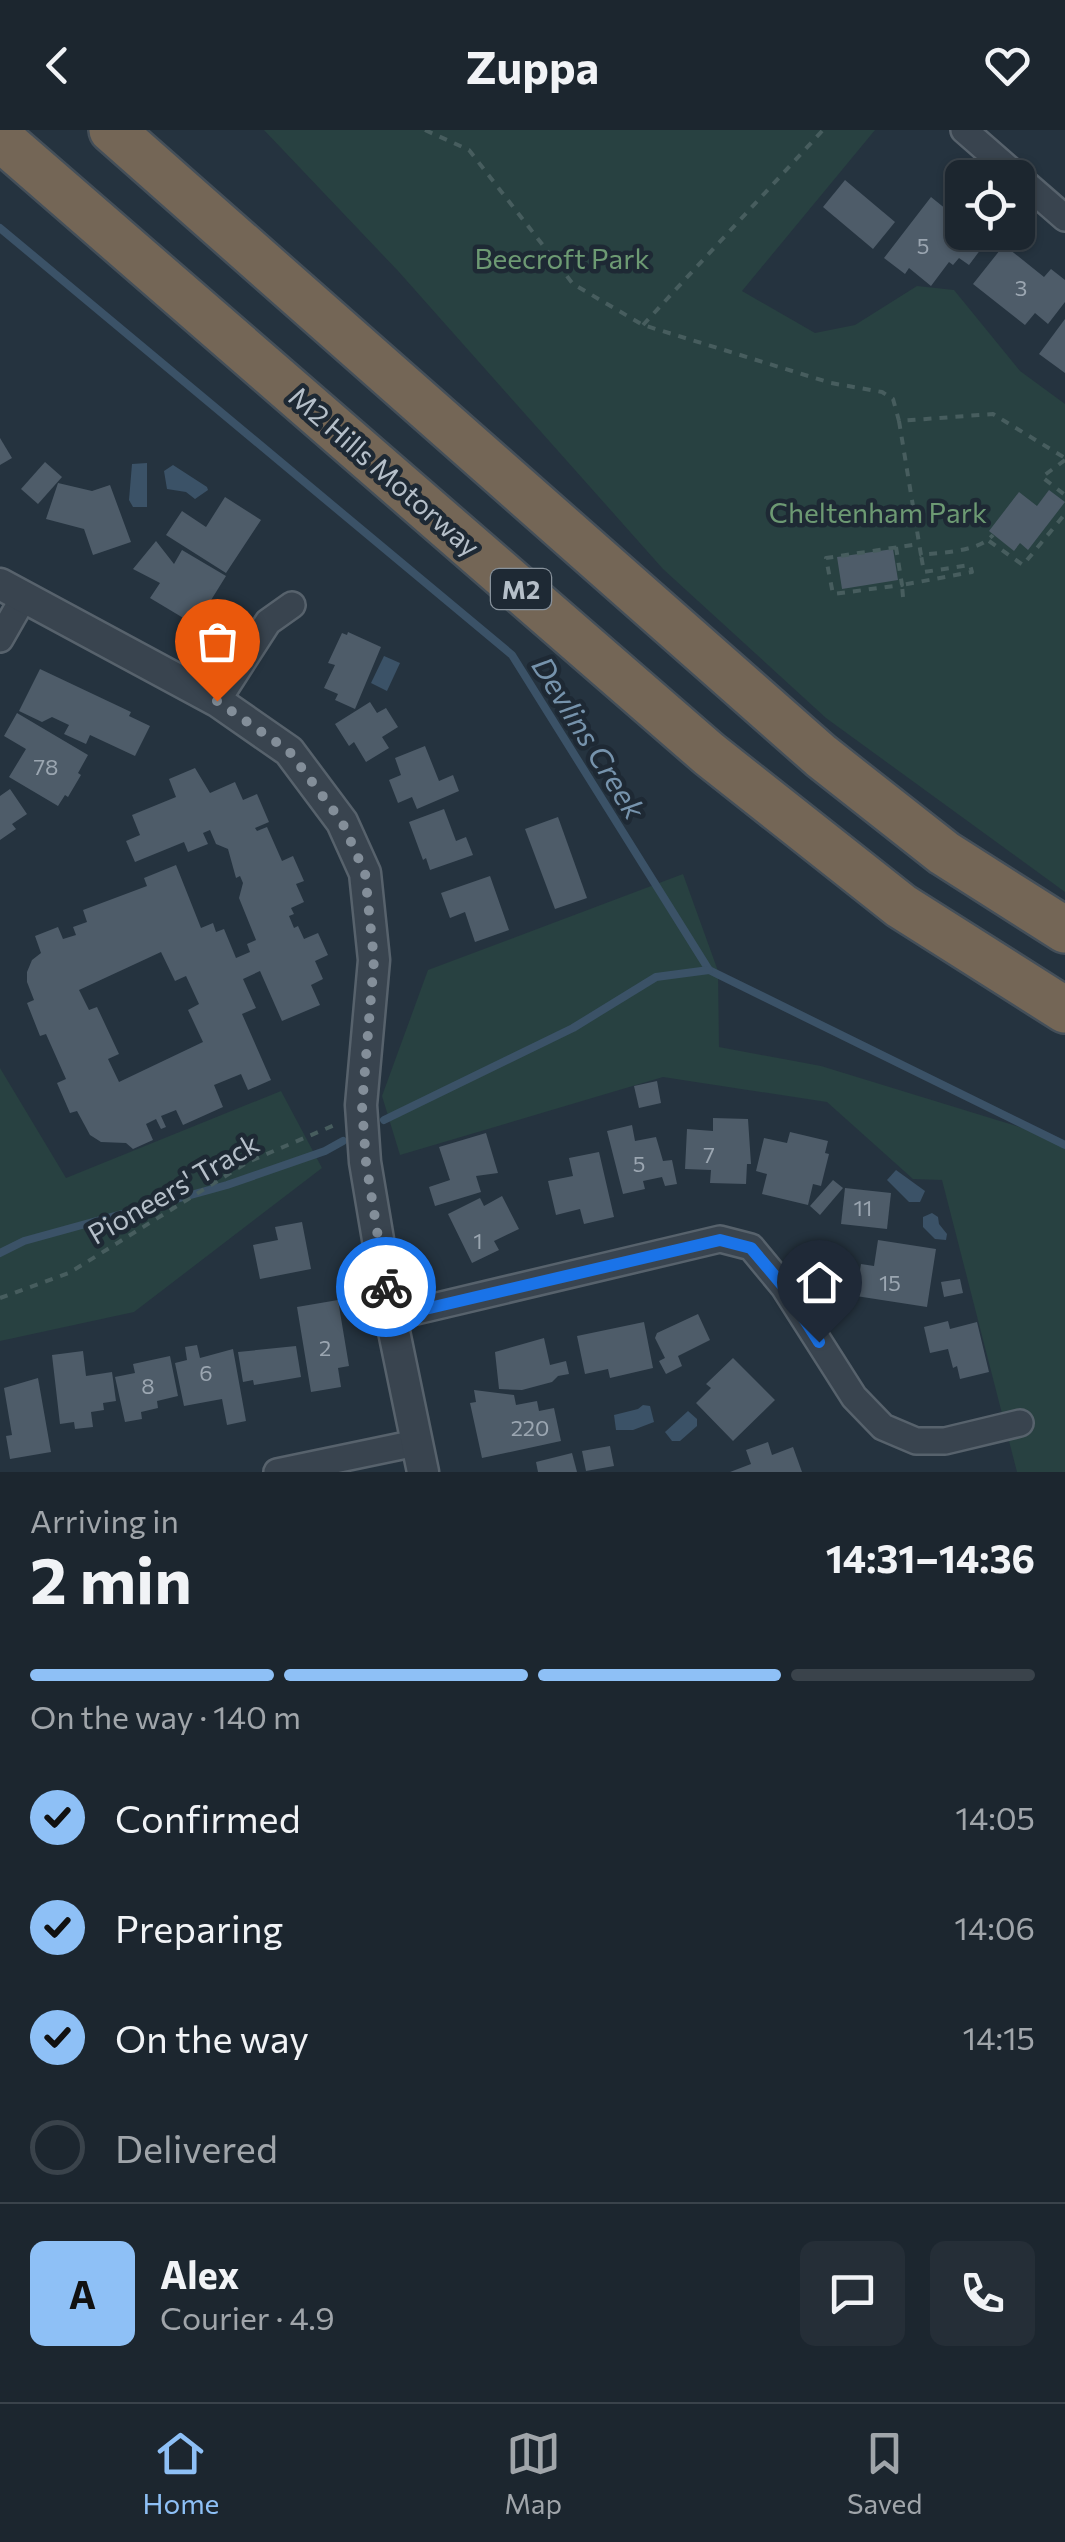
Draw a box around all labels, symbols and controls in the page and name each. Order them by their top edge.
icon: back [30,38,85,93]
text: Zuppa [466,38,599,93]
icon: heart [980,38,1035,93]
map controls [945,160,1035,250]
button: locate [945,160,1035,250]
house number: 5 [917,232,929,259]
park label: Beecroft Park [474,241,650,275]
house number: 3 [1015,274,1027,301]
street label: M2 Hills Motorway [283,379,487,563]
park label: Cheltenham Park [769,495,987,529]
road number: M2 [491,569,551,609]
pin [175,599,260,702]
icon: bag [190,614,245,669]
water label: Devlins Creek [525,649,655,826]
house number: 78 [34,753,58,780]
street label: Pioneers' Track [81,1125,265,1251]
house number: 7 [703,1141,715,1168]
house number: 5 [633,1150,645,1177]
house number: 11 [854,1194,872,1221]
house number: 1 [473,1227,483,1254]
courier [336,1237,436,1337]
pin [777,1240,862,1343]
icon: home [792,1255,847,1310]
icon: bike [359,1260,414,1315]
house number: 15 [879,1269,901,1296]
house number: 2 [319,1334,331,1361]
house number: 6 [199,1359,213,1386]
house number: 8 [141,1372,155,1399]
house number: 220 [511,1414,549,1441]
text: Arriving in [30,1500,179,1540]
text: 14:31–14:36 [826,1534,1035,1581]
text: 2 min [30,1538,192,1617]
text: On the way · 140 m [30,1696,301,1736]
icon: check [30,1790,85,1845]
text: Confirmed [115,1794,301,1841]
text: 14:05 [955,1797,1035,1837]
icon: check [30,1900,85,1955]
text: Preparing [115,1904,283,1951]
text: 14:06 [954,1907,1035,1947]
icon: check [30,2010,85,2065]
text: On the way [115,2014,309,2061]
text: 14:15 [963,2017,1035,2057]
text: Delivered [115,2124,278,2171]
button: chat [800,2241,905,2346]
button: phone [930,2241,1035,2346]
text: Alex [160,2250,239,2297]
text: A [69,2270,96,2317]
text: Courier · 4.9 [160,2297,335,2337]
tab: Home [142,2426,219,2520]
tab: Map [504,2426,562,2520]
tab: Saved [847,2426,923,2520]

